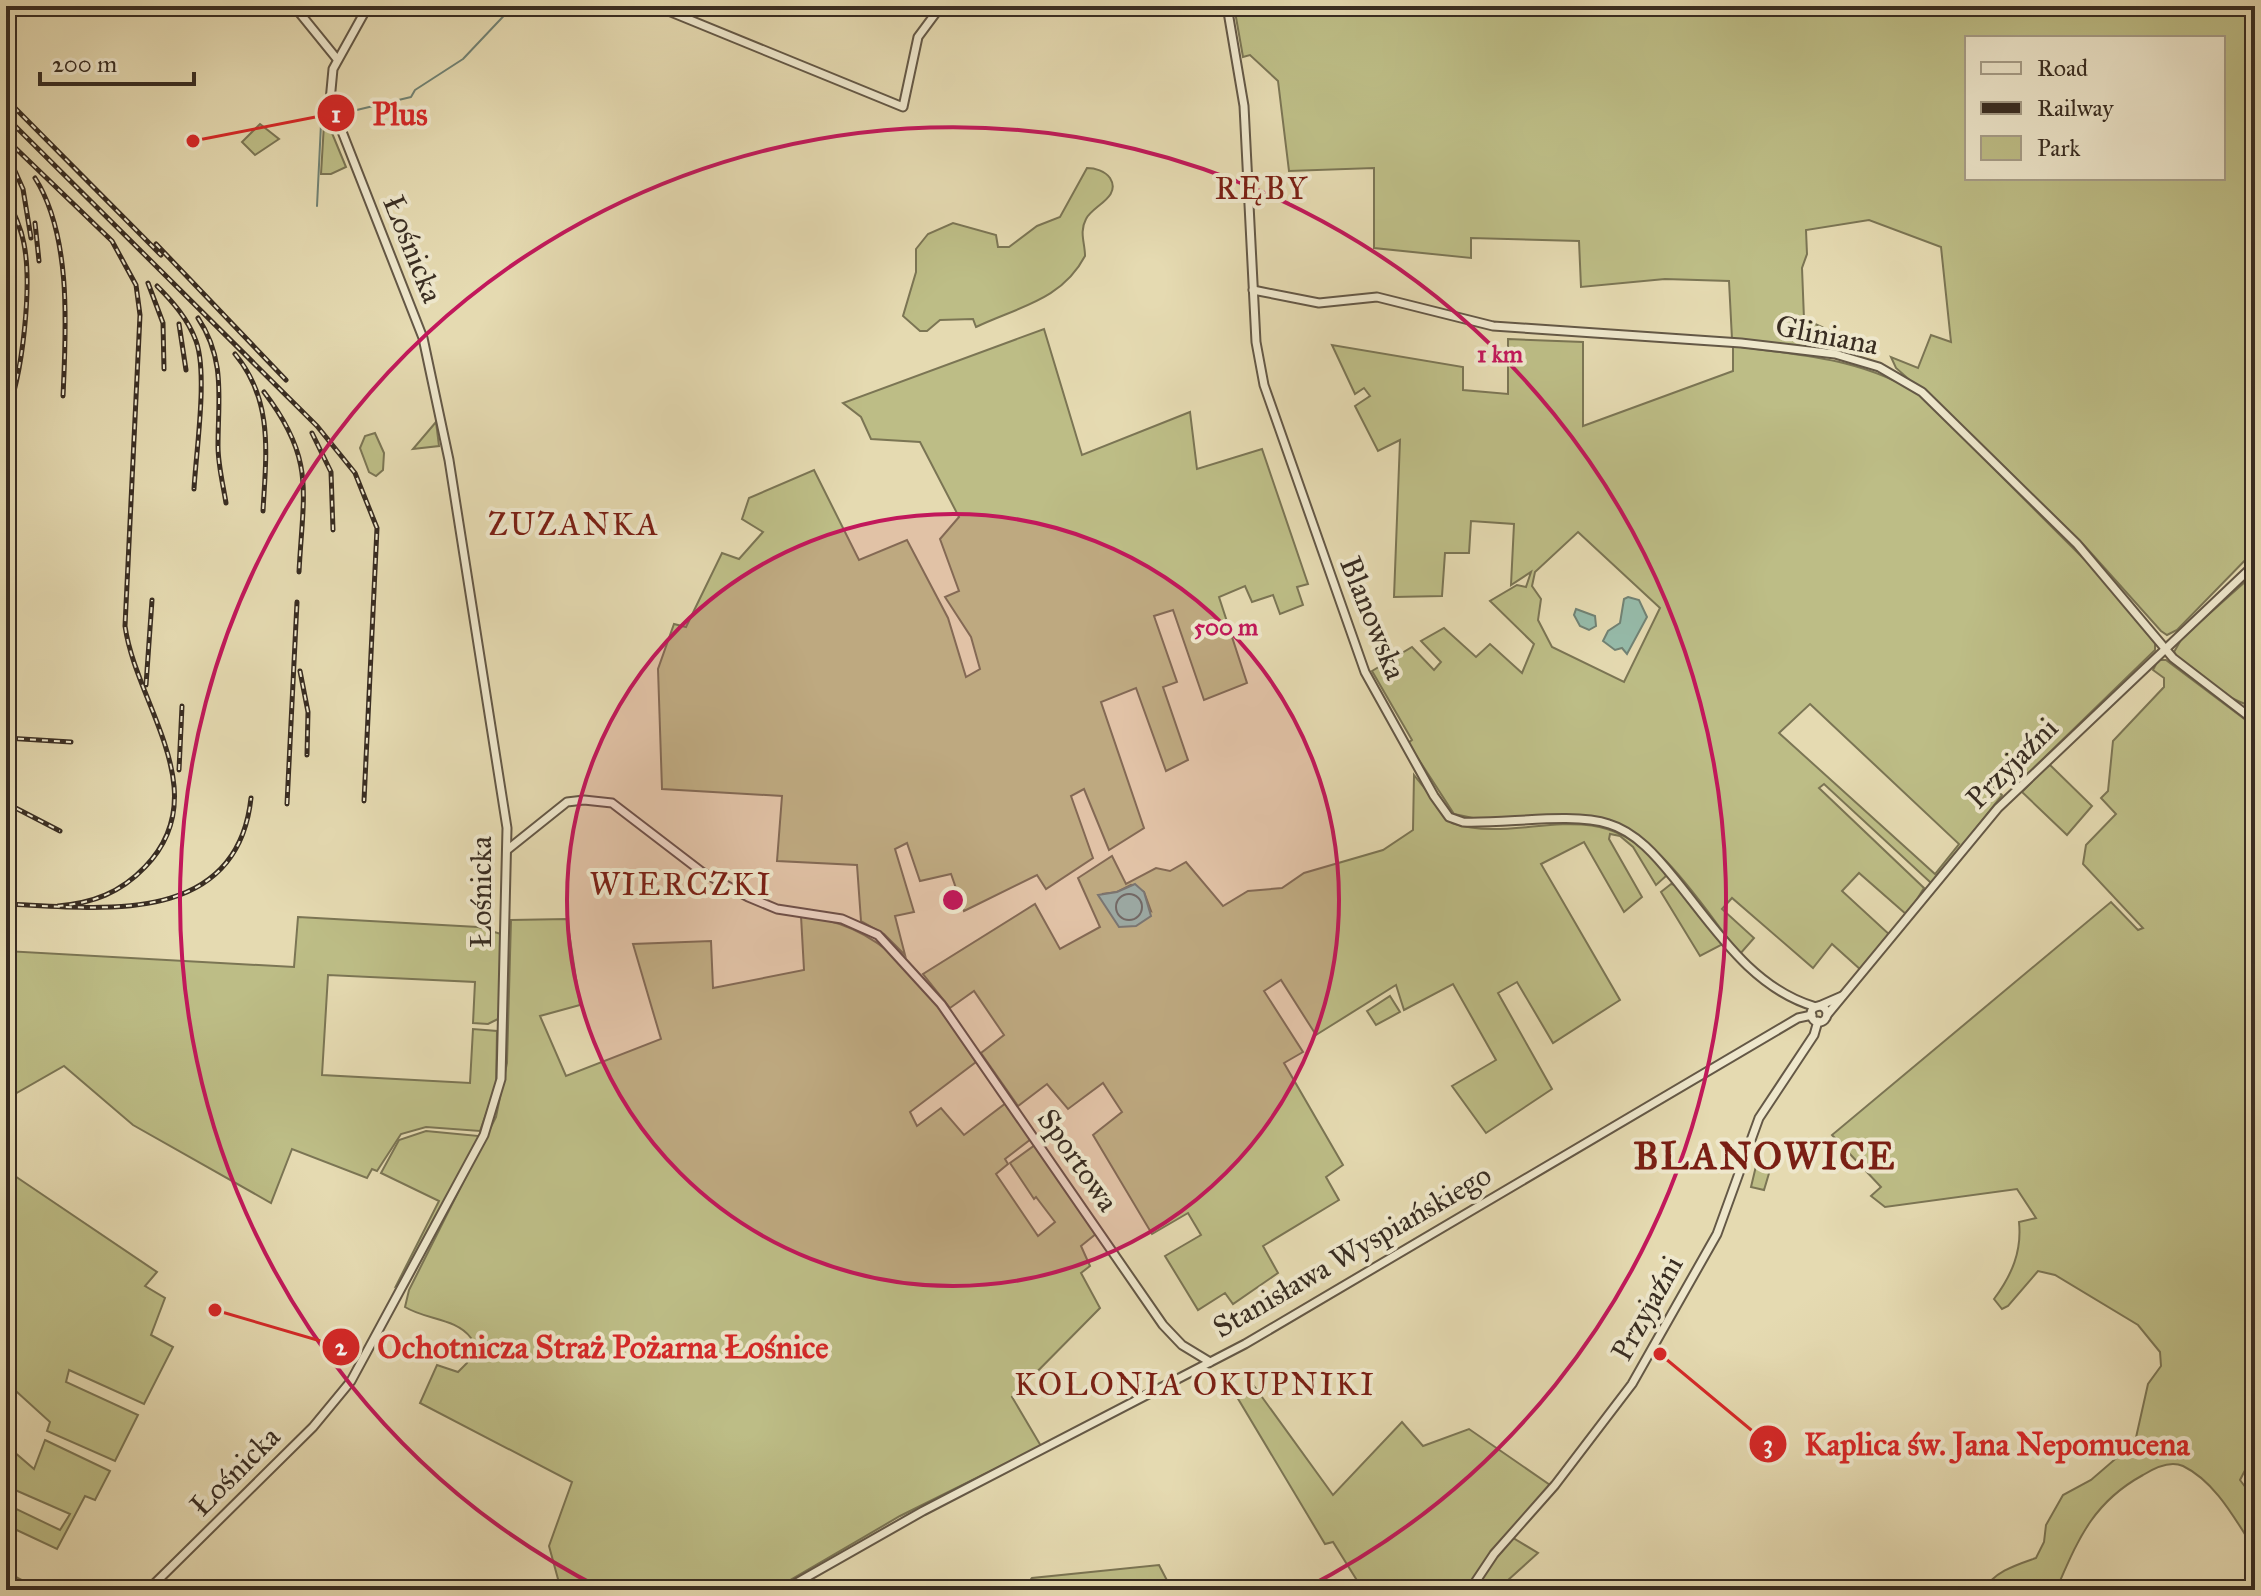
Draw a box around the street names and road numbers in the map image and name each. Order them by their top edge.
street label: Łośnicka [375,190,451,308]
street label: Gliniana [1772,307,1882,363]
street label: Blanowska [1332,551,1414,685]
street label: Przyjaźni [1959,710,2065,816]
street label: Łośnicka [463,836,499,948]
street label: Sportowa [1030,1102,1126,1218]
street label: Stanisława Wyspiańskiego [1206,1157,1498,1345]
street label: Przyjaźni [1604,1249,1690,1367]
street label: Łośnicka [183,1418,288,1523]

